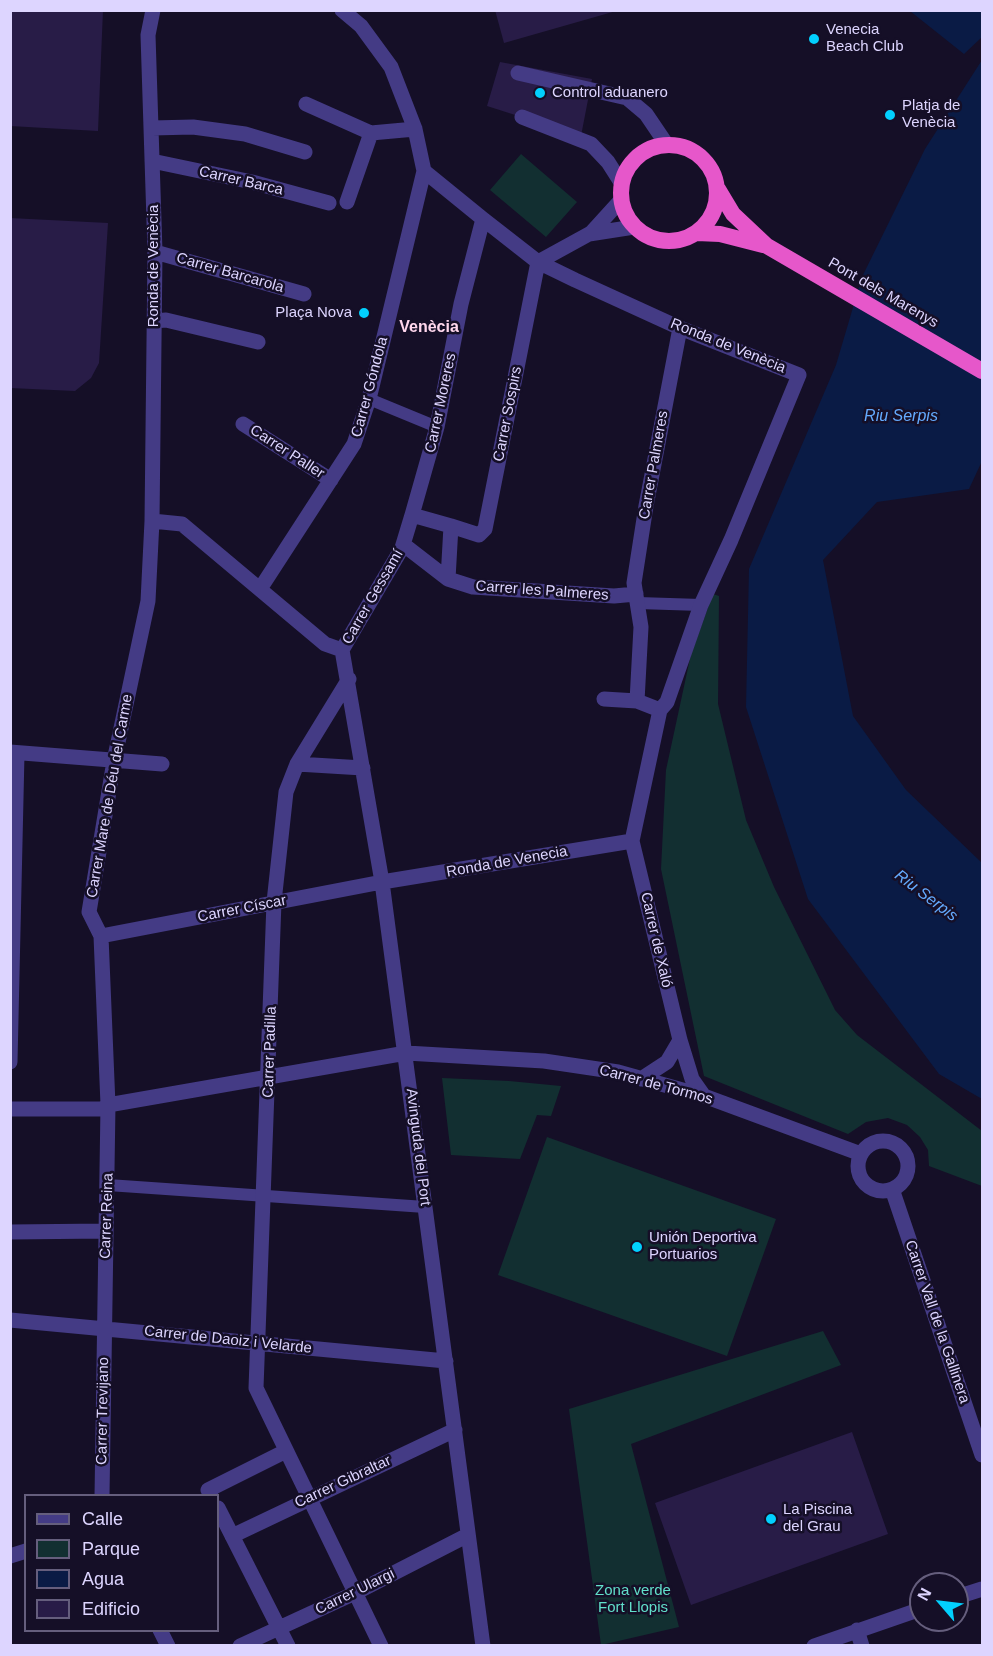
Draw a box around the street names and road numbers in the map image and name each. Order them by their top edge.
street label: Carrer Barca [197,163,285,199]
street label: Ronda de Venècia [145,205,163,327]
street label: Carrer Barcarola [174,249,286,297]
street label: Pont dels Marenys [825,254,941,332]
street label: Ronda de Venècia [668,315,788,377]
street label: Carrer Góndola [348,335,392,439]
street label: Carrer Moreres [422,351,460,455]
street label: Carrer Sospirs [490,365,526,463]
street label: Carrer Palmeres [636,409,672,521]
street label: Carrer Paller [246,421,328,483]
street label: Carrer Gessamí [339,546,407,648]
street label: Carrer les Palmeres [475,577,609,605]
street label: Carrer Mare de Déu del Carme [83,693,137,899]
street label: Ronda de Venecia [445,842,569,882]
street label: Carrer de Xaló [636,890,676,990]
street label: Carrer Císcar [196,892,288,926]
street label: Carrer Padilla [259,1006,281,1098]
street label: Carrer de Tormos [597,1061,715,1109]
street label: Avinguda del Port [402,1087,434,1207]
street label: Carrer Reina [97,1173,117,1259]
street label: Carrer Vall de la Gallinera [901,1238,973,1406]
street label: Carrer de Daoiz i Velarde [143,1322,313,1358]
street label: Carrer Trevijano [93,1357,113,1465]
street label: Carrer Gibraltar [292,1452,394,1512]
street label: Carrer Ulargi [312,1565,398,1619]

